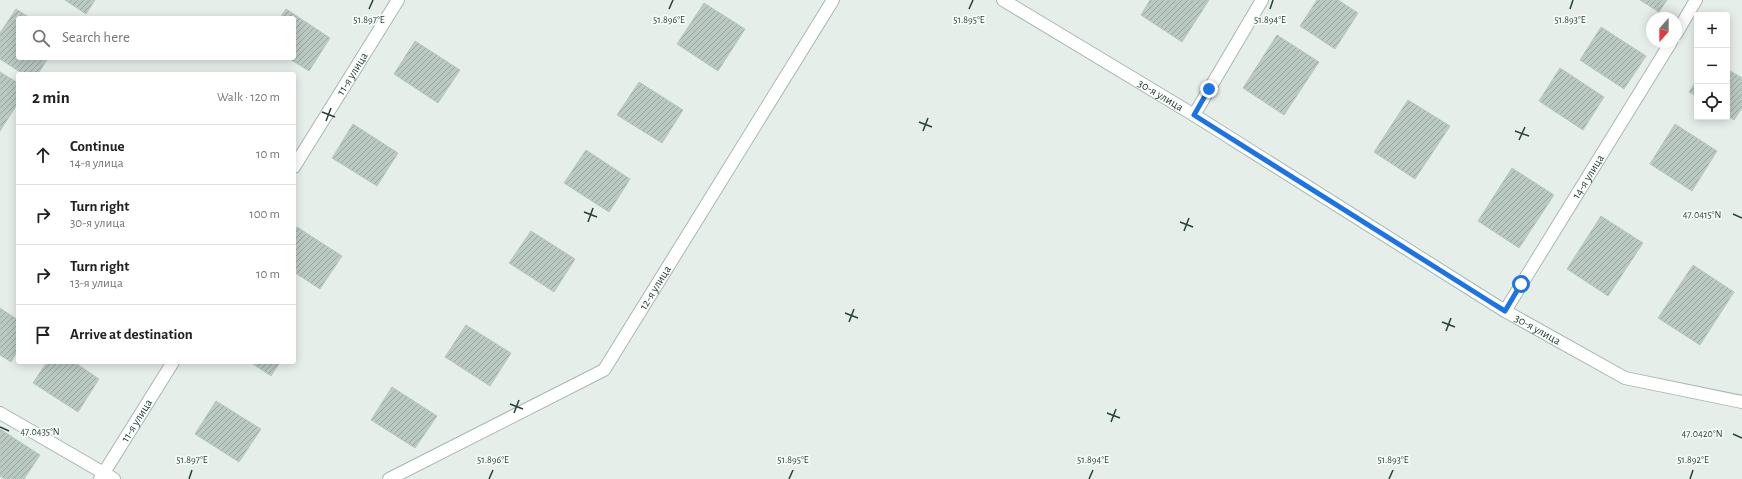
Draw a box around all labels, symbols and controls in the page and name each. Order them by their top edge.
north arrow [1646,12,1682,48]
map controls [1694,12,1730,120]
button: + [1694,12,1730,48]
text: 51.897°E [353,15,385,25]
text: 51.896°E [653,15,685,25]
text: 51.895°E [953,15,985,25]
text: 51.894°E [1254,15,1286,25]
text: 51.893°E [1554,15,1586,25]
search box [16,16,296,60]
icon: search [30,27,52,49]
text: Search here [62,30,130,45]
button: − [1694,48,1730,84]
street label: 11-я улица [334,50,370,97]
street label: 30-я улица [1136,77,1186,113]
route end [1200,80,1218,98]
button: locate [1694,84,1730,120]
text: 2 min [32,89,70,106]
text: Walk · 120 m [217,91,280,104]
text: Continue [70,139,125,154]
icon: ahead [32,144,54,166]
text: 10 m [256,148,280,161]
street label: 14-я улица [1570,152,1606,201]
text: 14-я улица [70,157,124,170]
text: Turn right [70,199,129,214]
icon: right [32,204,54,226]
text: 100 m [249,208,280,221]
text: 47.0415°N [1683,210,1721,220]
text: 30-я улица [70,217,125,230]
text: Turn right [70,259,129,274]
street label: 12-я улица [637,263,673,312]
icon: right [32,264,54,286]
text: 10 m [256,268,280,281]
route start [1512,275,1530,293]
text: 13-я улица [70,277,123,290]
street label: 30-я улица [1512,312,1563,347]
icon: arrive [32,324,54,346]
text: Arrive at destination [70,327,193,342]
street label: 11-я улица [119,396,155,444]
text: 47.0435°N [20,427,60,437]
text: 47.0420°N [1682,429,1722,439]
text: 51.897°E [176,455,208,465]
text: 51.896°E [477,455,509,465]
text: 51.895°E [777,455,809,465]
text: 51.894°E [1077,455,1109,465]
text: 51.893°E [1377,455,1409,465]
text: 51.892°E [1677,455,1709,465]

